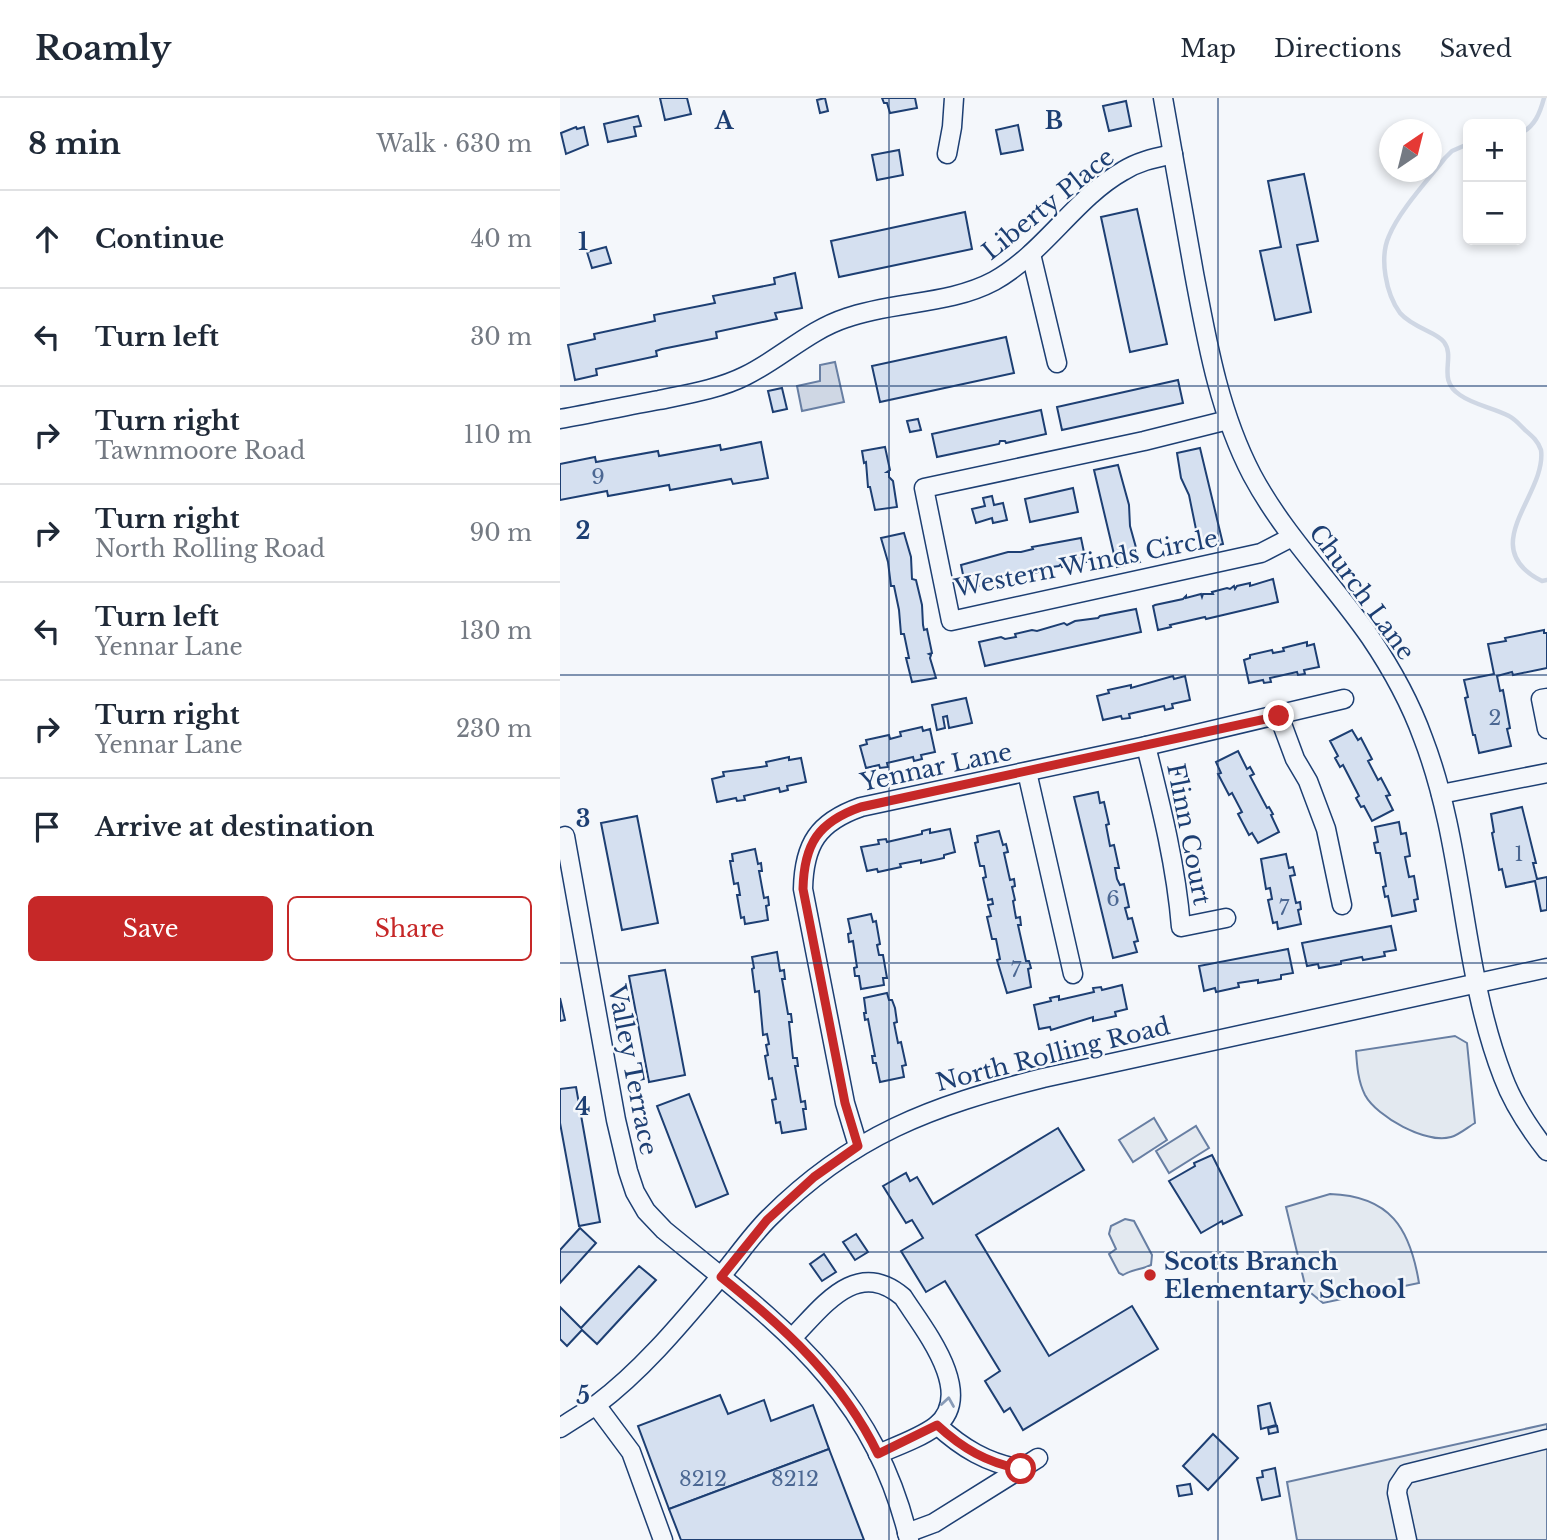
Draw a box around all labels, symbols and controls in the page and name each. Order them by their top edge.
text: Roamly [35,28,171,69]
text: Map [1180,34,1236,63]
text: Directions [1274,34,1402,63]
text: Saved [1440,34,1512,63]
text: A [714,107,735,135]
text: B [1045,107,1063,135]
north arrow [1379,119,1442,182]
map controls [1463,119,1526,245]
button: + [1463,119,1526,182]
text: 8 min [28,125,121,162]
text: Walk · 630 m [376,130,532,158]
street label: Liberty Place [976,142,1120,266]
button: − [1463,182,1526,245]
icon: ahead [28,220,66,258]
text: Continue [95,223,224,255]
text: 40 m [471,225,532,253]
text: 1 [578,228,588,256]
icon: left [28,318,66,356]
text: Turn left [95,321,219,353]
text: 30 m [470,323,532,351]
text: Turn right [95,405,240,437]
icon: right [28,416,66,454]
text: 110 m [464,421,532,449]
text: Tawnmoore Road [95,437,305,465]
house number: 9 [591,464,605,490]
text: Turn right [95,503,240,535]
icon: right [28,514,66,552]
text: 2 [576,517,590,545]
text: 90 m [470,519,532,547]
street label: Church Lane [1303,519,1421,665]
street label: Western Winds Circle [951,523,1220,603]
text: North Rolling Road [95,535,325,563]
text: Turn left [95,601,219,633]
icon: left [28,612,66,650]
text: 130 m [460,617,532,645]
text: Yennar Lane [95,633,243,661]
text: Turn right [95,699,240,731]
route end [1263,700,1294,731]
house number: 2 [1489,705,1501,731]
icon: right [28,710,66,748]
text: 230 m [456,715,532,743]
text: Yennar Lane [95,731,243,759]
street label: Yennar Lane [857,737,1014,797]
street label: Flinn Court [1161,761,1217,907]
text: 3 [576,805,590,833]
icon: arrive [28,808,66,846]
text: Arrive at destination [95,811,375,843]
house number: 1 [1514,841,1524,867]
house number: 6 [1106,886,1120,912]
house number: 7 [1279,895,1290,921]
button: Save [28,896,273,961]
button: Share [287,896,532,961]
house number: 7 [1011,957,1022,983]
street label: Valley Terrace [602,981,664,1158]
street label: North Rolling Road [933,1011,1173,1097]
text: 4 [575,1093,591,1121]
place label: Scotts Branch Elementary School [1164,1247,1406,1304]
marker: Scotts Branch Elementary School [1142,1267,1158,1283]
text: 5 [576,1382,590,1410]
one-way arrow [940,1396,955,1408]
route start [1005,1453,1036,1484]
house number: 8212 [679,1466,727,1492]
house number: 8212 [771,1466,819,1492]

